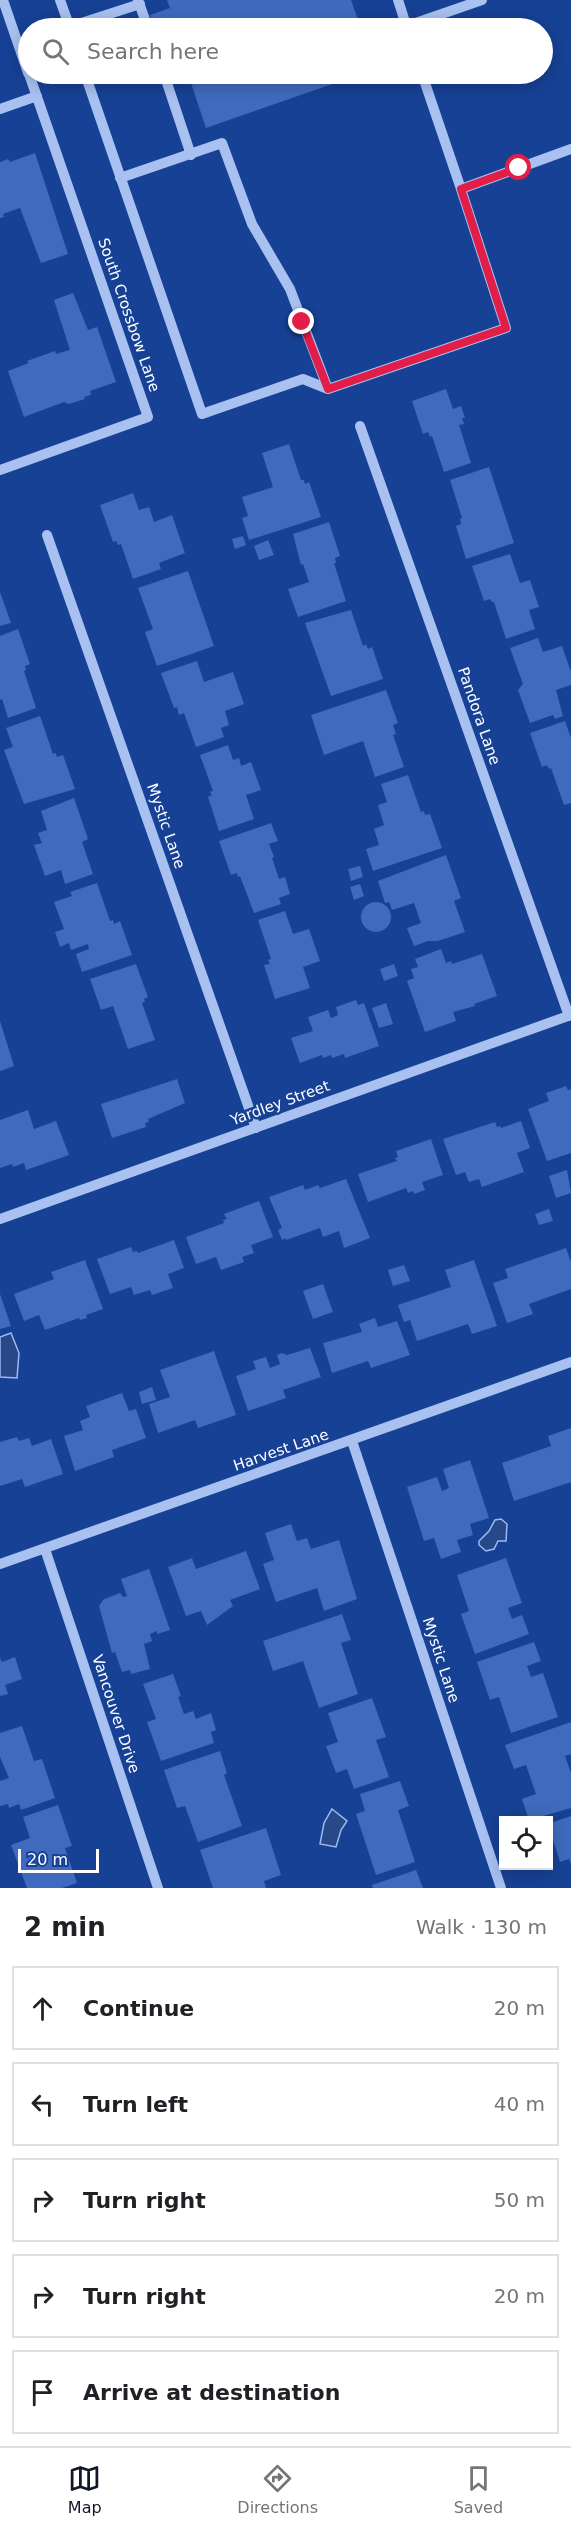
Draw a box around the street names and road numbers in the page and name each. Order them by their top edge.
street label: South Crossbow Lane [94,236,164,394]
street label: Pandora Lane [454,665,504,767]
street label: Mystic Lane [143,781,189,871]
street label: Yardley Street [227,1077,332,1130]
street label: Harvest Lane [231,1425,331,1475]
street label: Mystic Lane [419,1615,463,1705]
street label: Vancouver Drive [88,1652,144,1776]

